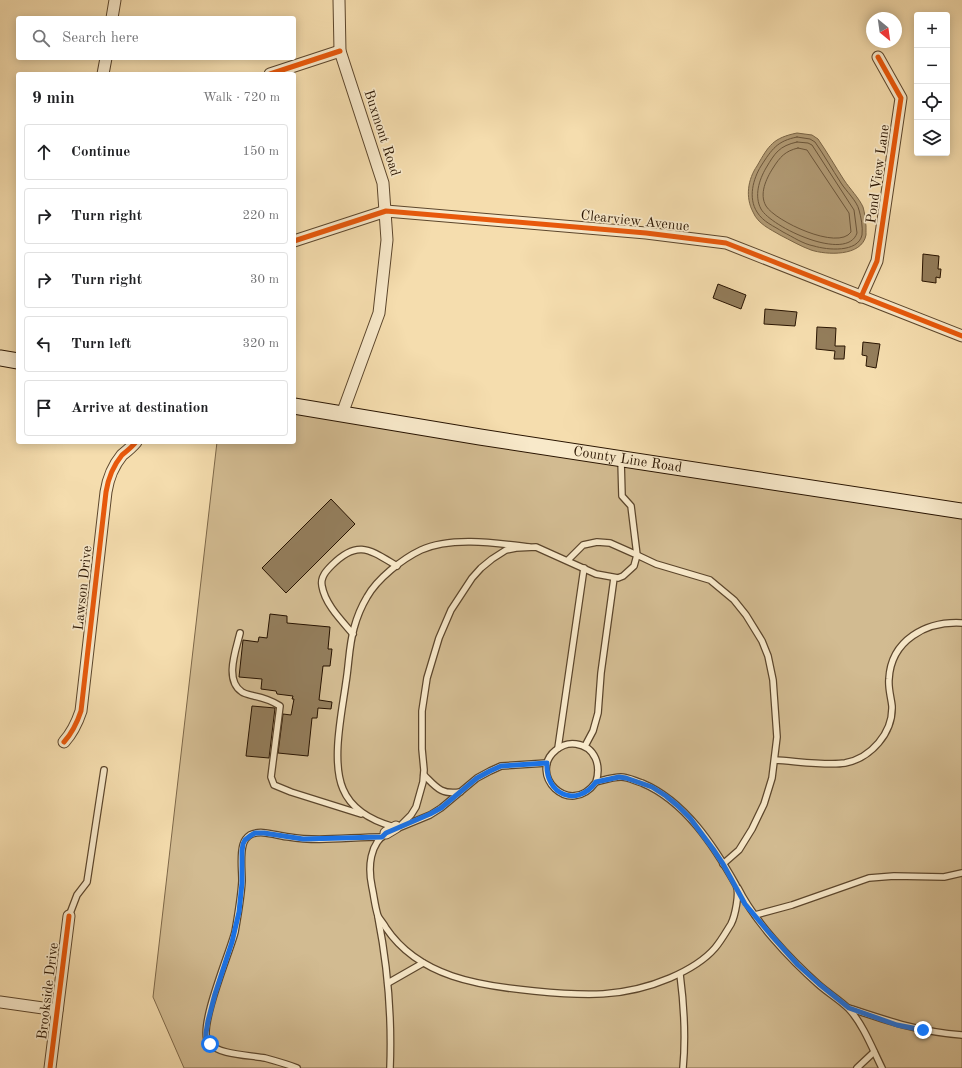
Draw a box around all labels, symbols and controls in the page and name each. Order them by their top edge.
north arrow [866,12,902,48]
map controls [914,12,950,156]
button: + [914,12,950,48]
search box [16,16,296,60]
icon: search [30,27,52,49]
text: Search here [62,31,139,46]
button: − [914,48,950,84]
button: locate [914,84,950,120]
street label: Buxmont Road [361,88,403,178]
text: 9 min [32,90,75,107]
text: Walk · 720 m [203,91,280,104]
button: layers [914,120,950,156]
street label: Pond View Lane [864,124,892,224]
icon: ahead [33,141,55,163]
text: Continue [71,145,130,160]
text: 150 m [242,145,279,158]
icon: right [33,205,55,227]
street label: Clearview Avenue [580,208,690,234]
text: Turn right [71,209,142,224]
text: 220 m [242,209,279,222]
icon: right [33,269,55,291]
text: Turn right [71,273,142,288]
text: 30 m [250,273,279,286]
icon: left [33,333,55,355]
text: Turn left [71,337,131,352]
text: 320 m [242,337,279,350]
icon: arrive [33,397,55,419]
text: Arrive at destination [71,401,209,416]
street label: County Line Road [572,444,683,475]
street label: Lawson Drive [72,545,94,631]
street label: Brookside Drive [35,942,61,1040]
route end [914,1021,932,1039]
route start [201,1035,219,1053]

